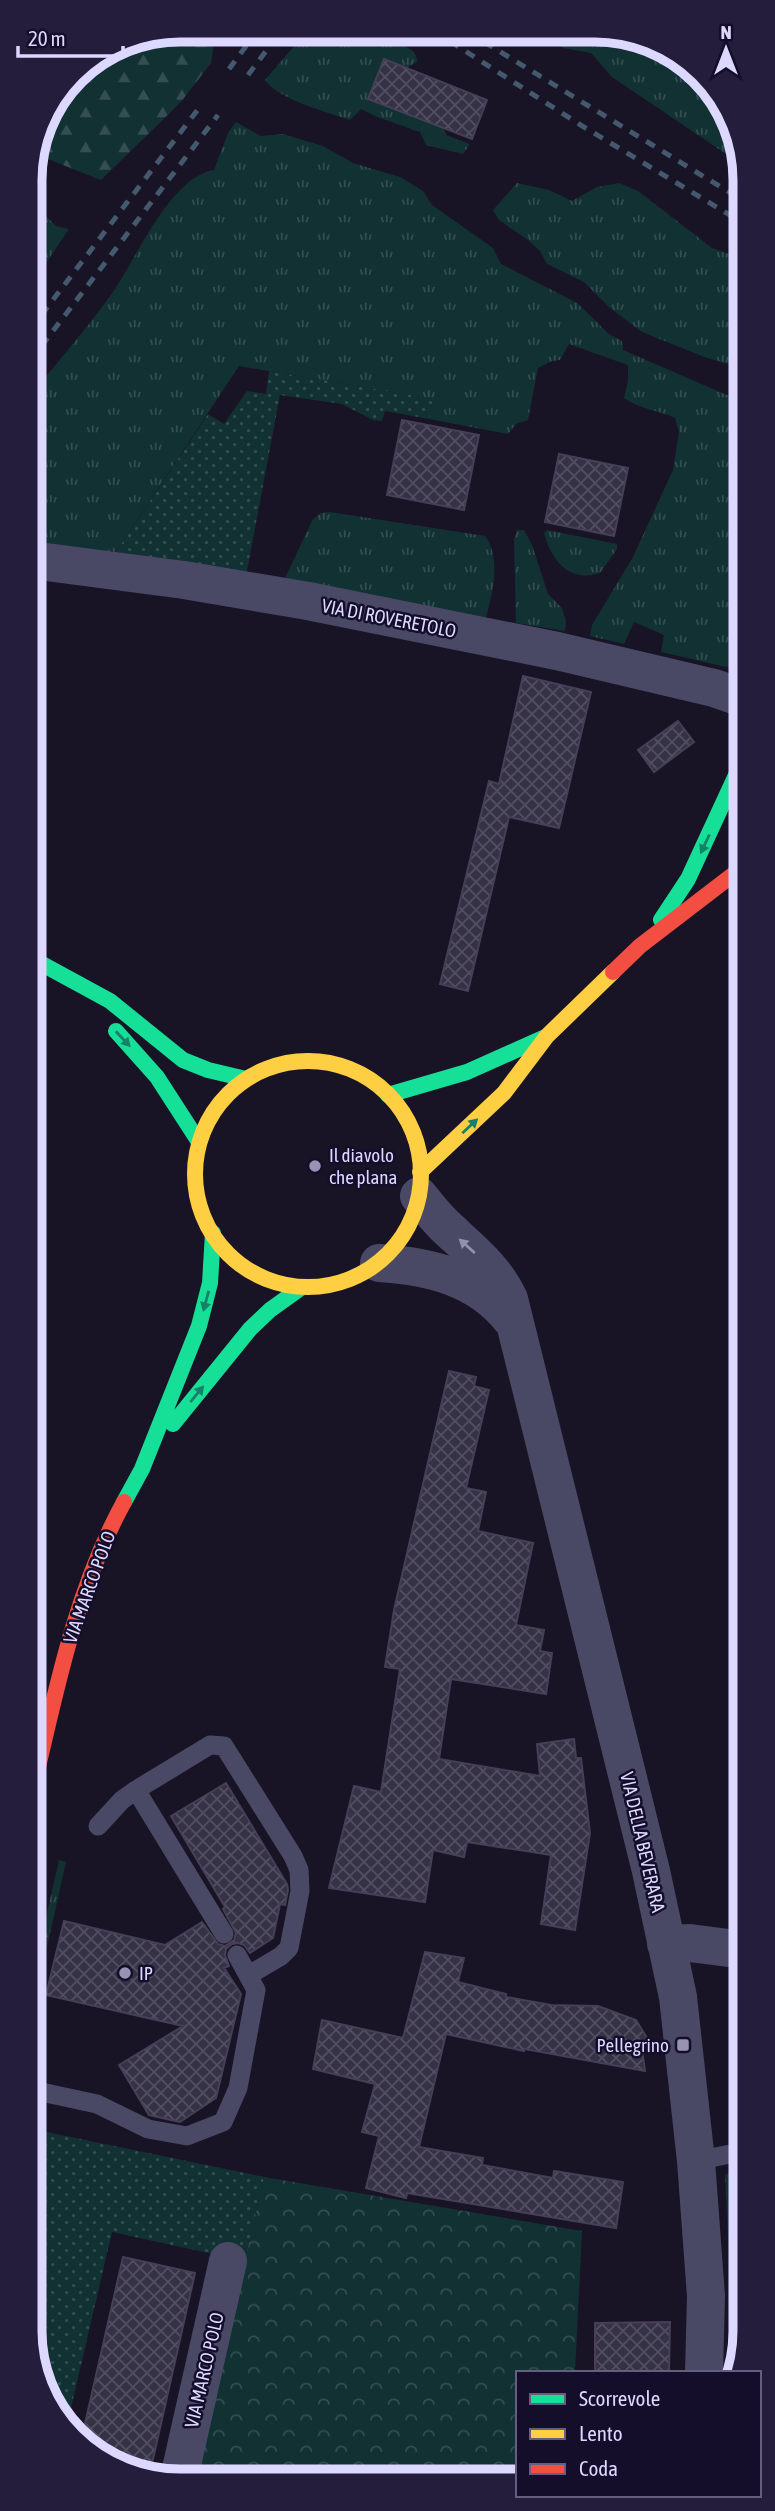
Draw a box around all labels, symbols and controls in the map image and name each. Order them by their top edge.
scale bar [18,14,122,58]
north arrow [691,14,761,84]
text: N [720,21,732,43]
text: 20 m [28,26,66,50]
street label: VIA DI ROVERETOLO [320,594,458,642]
one-way arrow [699,834,710,854]
one-way arrow [115,1030,132,1047]
one-way arrow [461,1118,478,1134]
place label: Il diavolo che plana [329,1144,397,1188]
marker: Il diavolo che plana [307,1158,323,1174]
one-way arrow [459,1238,476,1254]
one-way arrow [200,1290,211,1312]
one-way arrow [189,1386,204,1403]
street label: VIA MARCO POLO [59,1528,119,1646]
street label: VIA DELLA BEVERARA [616,1770,670,1915]
place label: IP [139,1962,153,1984]
marker: IP [117,1965,133,1981]
place label: Pellegrino [596,2034,669,2056]
marker: Pellegrino [675,2037,691,2053]
street label: VIA MARCO POLO [180,2310,228,2430]
legend [516,2371,761,2497]
text: Scorrevole [579,2386,660,2410]
text: Lento [579,2421,623,2445]
text: Coda [579,2456,618,2480]

